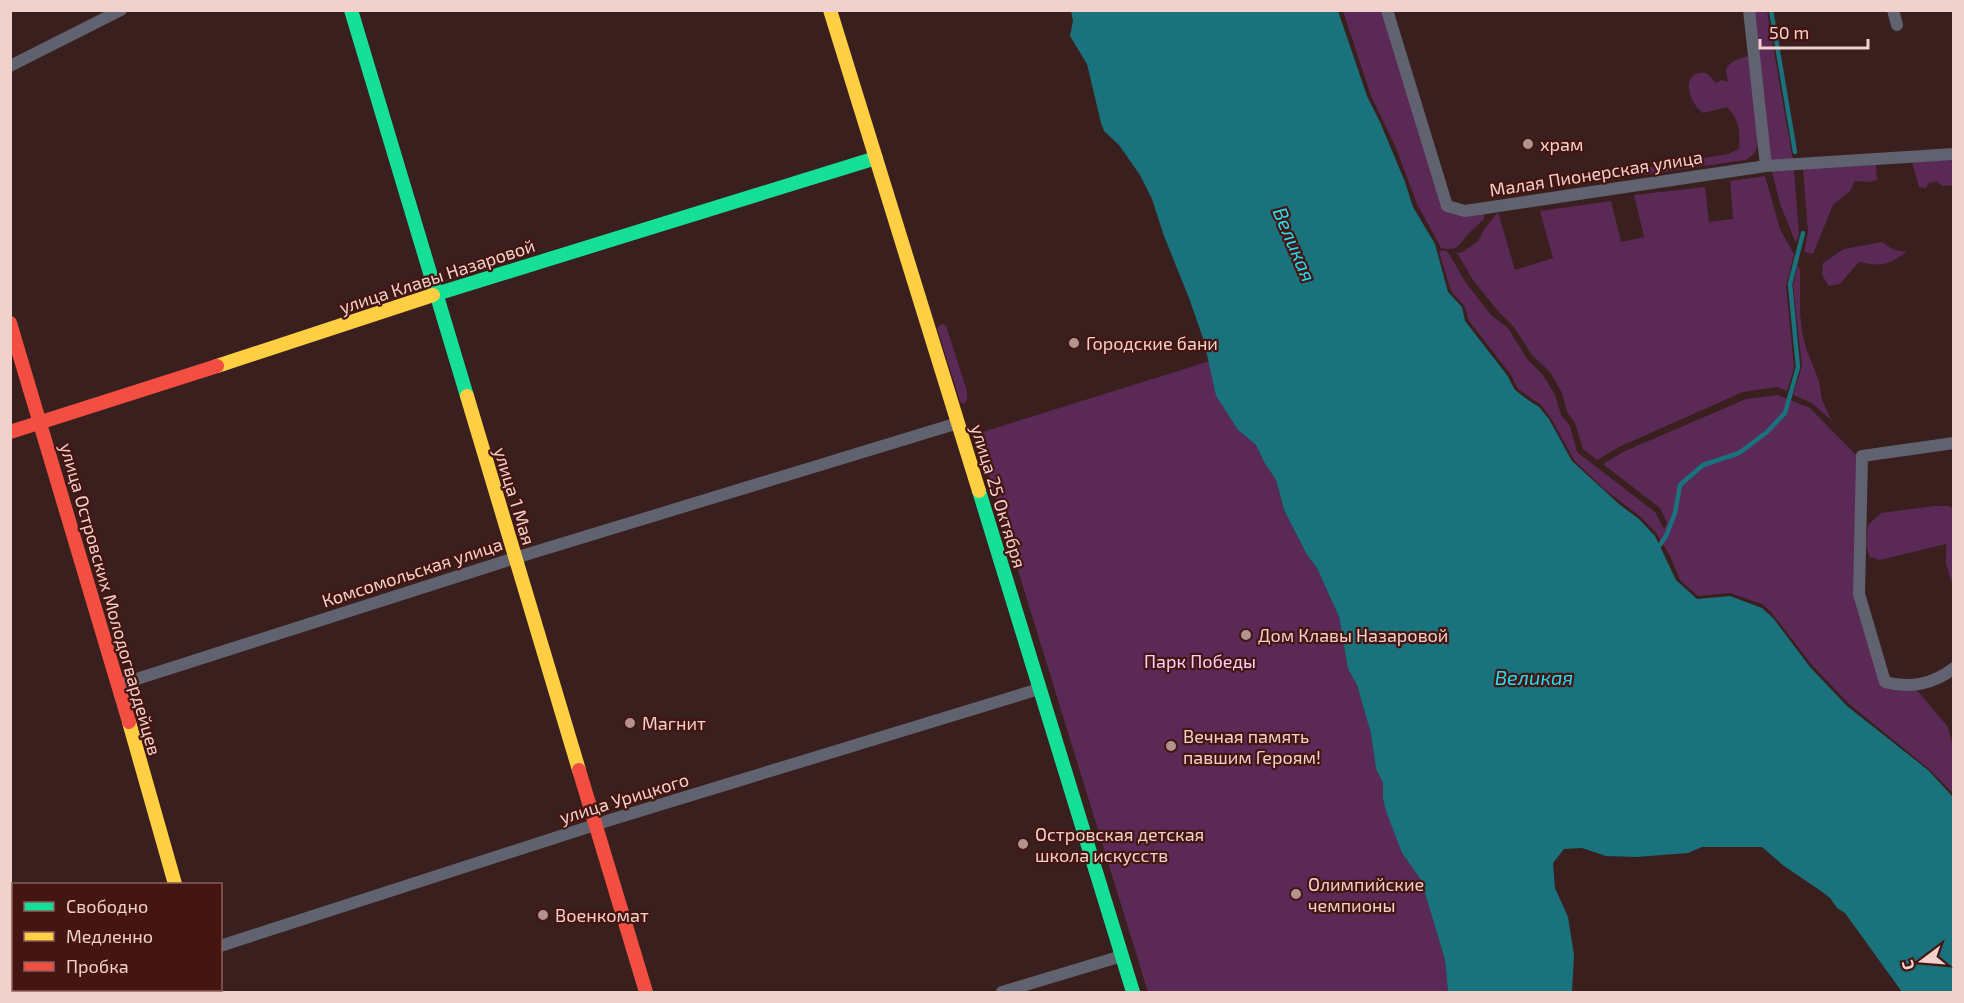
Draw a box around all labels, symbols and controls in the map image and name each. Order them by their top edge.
scale bar [1760,12,1868,50]
text: 50 m [1769,21,1809,43]
place label: храм [1540,133,1583,155]
marker: храм [1521,137,1535,151]
street label: Малая Пионерская улица [1488,145,1704,201]
water label: Великая [1269,203,1321,285]
street label: улица Клавы Назаровой [336,234,538,318]
place label: Городские бани [1086,332,1218,354]
marker: Городские бани [1067,336,1081,350]
street label: улица 25 Октября [967,422,1031,570]
street label: улица Островских Молодогвардейцев [56,440,166,758]
street label: улица 1 Мая [490,445,540,547]
street label: Комсомольская улица [319,532,505,612]
place label: Дом Клавы Назаровой [1258,624,1448,646]
marker: Дом Клавы Назаровой [1239,628,1253,642]
park label: Парк Победы [1144,650,1256,672]
water label: Великая [1495,665,1573,689]
place label: Магнит [642,712,706,734]
marker: Магнит [623,716,637,730]
place label: Вечная память павшим Героям! [1183,725,1321,768]
marker: Вечная память павшим Героям! [1164,739,1178,753]
street label: улица Урицкого [557,768,691,828]
place label: Островская детская школа искусств [1035,823,1204,866]
marker: Островская детская школа искусств [1016,837,1030,851]
place label: Олимпийские чемпионы [1308,873,1424,916]
legend [12,883,222,991]
marker: Олимпийские чемпионы [1289,887,1303,901]
text: Свободно [66,895,148,917]
place label: Военкомат [555,904,649,926]
marker: Военкомат [536,908,550,922]
text: Медленно [66,925,153,947]
north arrow [1892,931,1952,991]
text: Пробка [66,955,129,977]
text: С [1897,958,1918,972]

